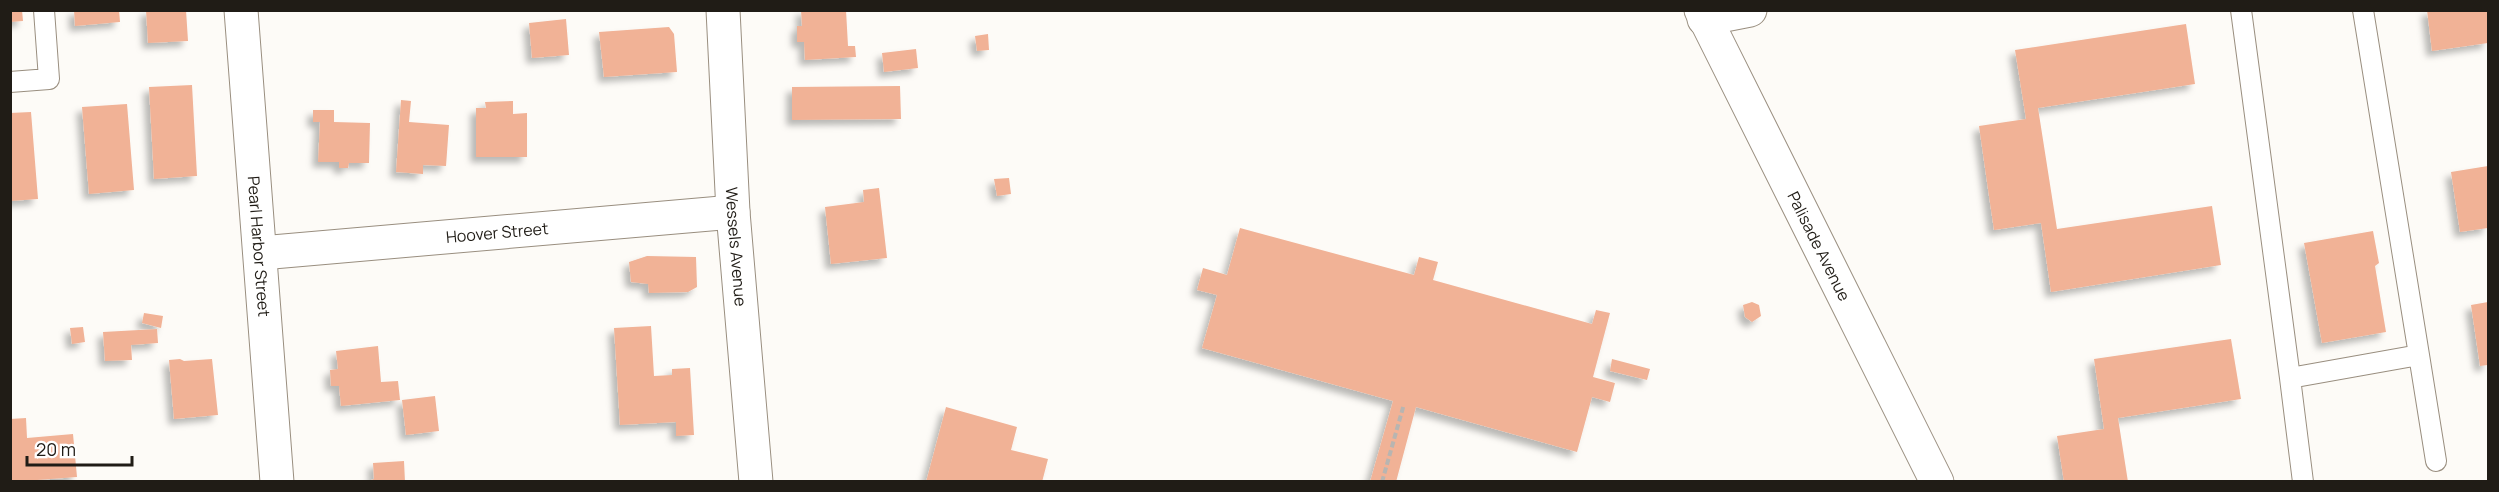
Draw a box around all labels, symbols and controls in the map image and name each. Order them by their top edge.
street label: Pearl Harbor Street [243,175,275,317]
street label: Wessels Avenue [721,186,752,307]
street label: Palisade Avenue [1782,188,1856,305]
street label: Hoover Street [445,217,549,248]
scale bar [27,429,132,467]
text: 20 m [36,437,76,461]

